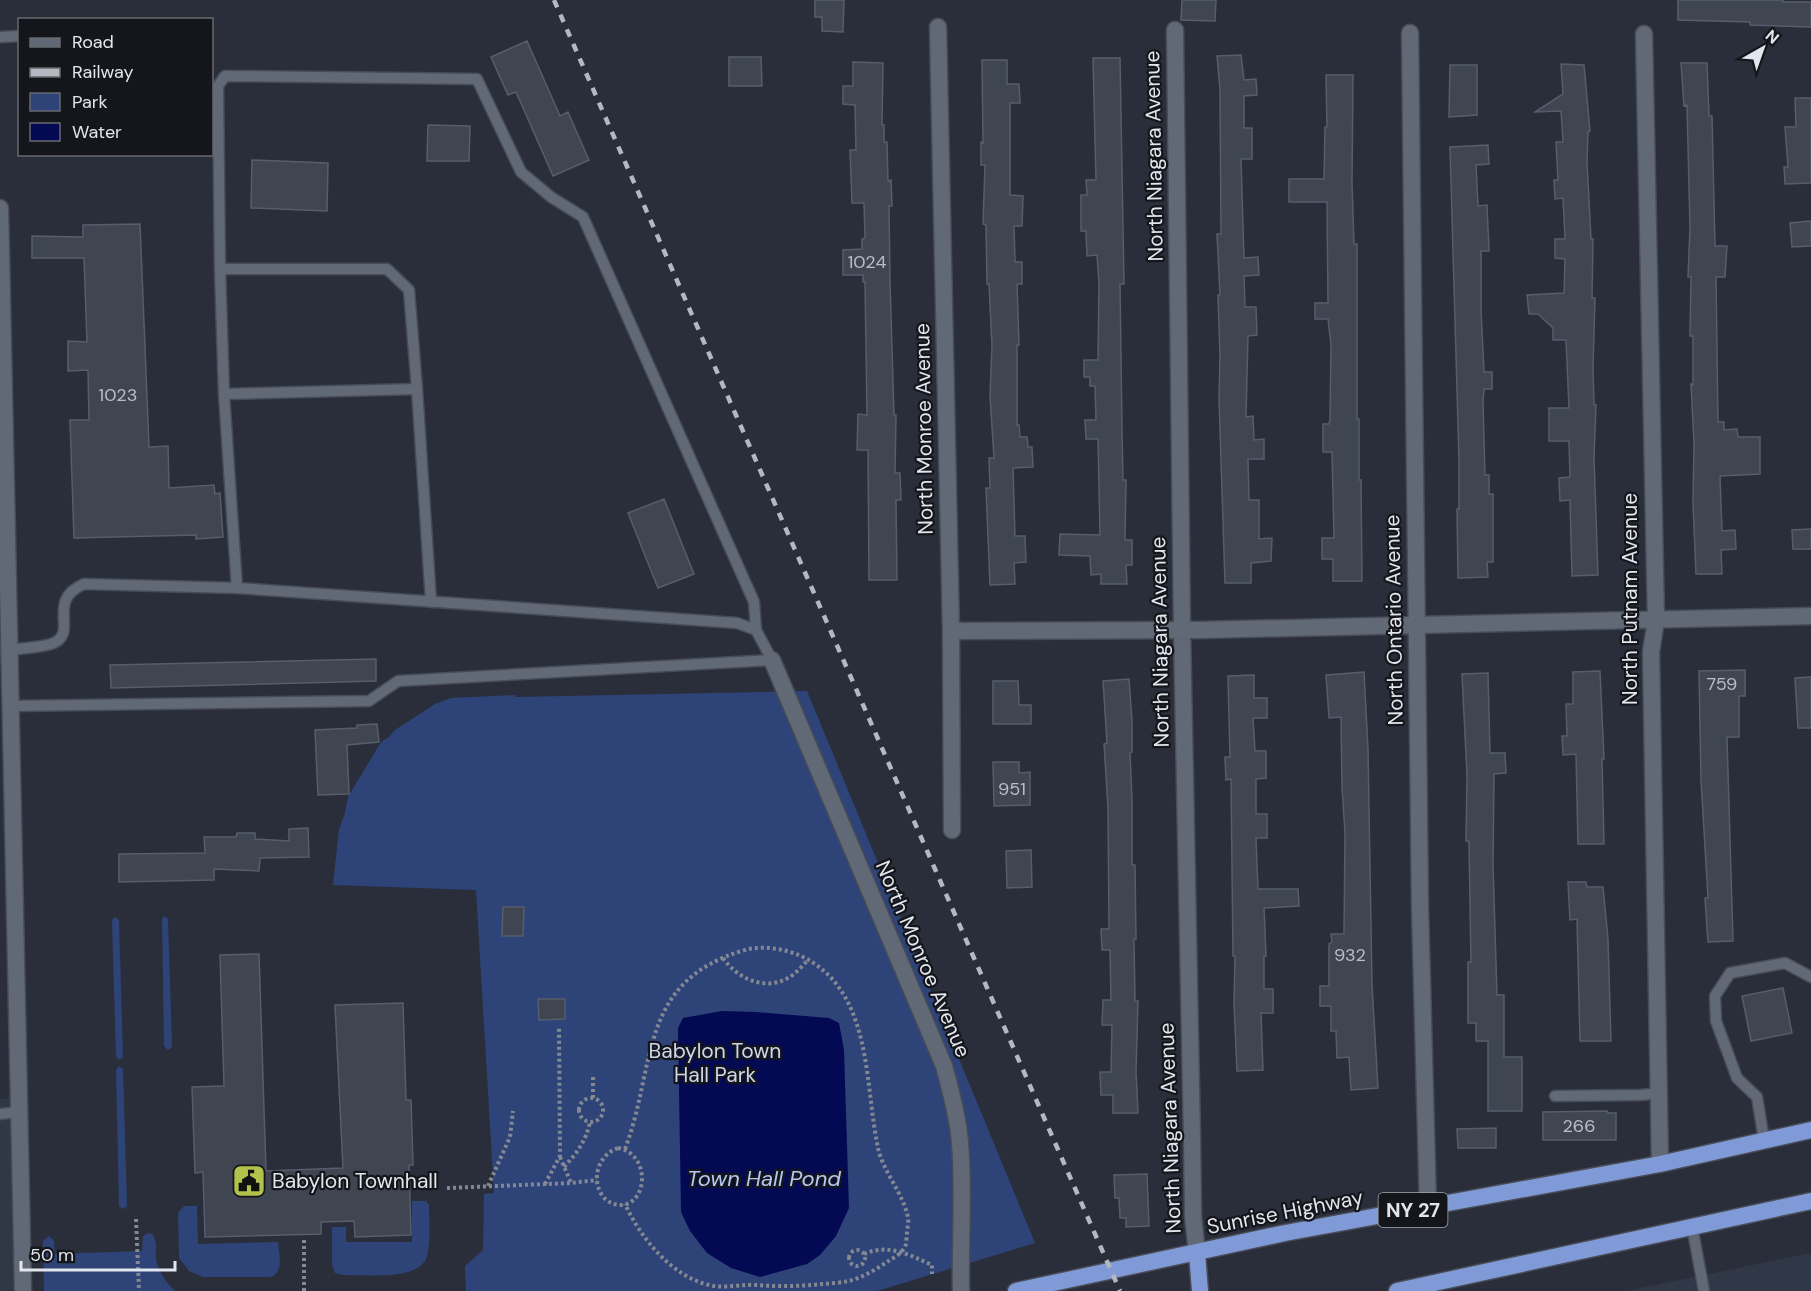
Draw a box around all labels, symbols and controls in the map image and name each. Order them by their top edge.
legend [18,18,213,156]
north arrow [1733,18,1793,78]
text: N [1761,25,1784,49]
text: Road [72,30,114,54]
street label: North Niagara Avenue [1138,50,1170,262]
text: Railway [72,60,134,84]
text: Park [72,90,108,114]
text: Water [72,120,122,144]
house number: 1024 [848,250,886,274]
street label: North Monroe Avenue [908,323,940,535]
house number: 1023 [99,383,137,407]
street label: North Putnam Avenue [1616,493,1644,705]
street label: North Ontario Avenue [1378,514,1410,726]
street label: North Niagara Avenue [1144,536,1176,748]
house number: 759 [1707,672,1737,696]
house number: 951 [998,777,1026,801]
street label: North Monroe Avenue [869,856,977,1062]
house number: 932 [1334,943,1366,967]
street label: North Niagara Avenue [1152,1022,1188,1234]
park label: Babylon Town Hall Park [649,1037,781,1089]
house number: 266 [1563,1114,1595,1138]
public building icon: Babylon Townhall [231,1163,267,1199]
water label: Town Hall Pond [687,1164,841,1193]
place label: Babylon Townhall [272,1167,438,1195]
street label: Sunrise Highway [1204,1183,1366,1241]
road number: NY 27 [1378,1193,1448,1227]
scale bar [21,1234,176,1272]
text: 50 m [30,1243,74,1267]

